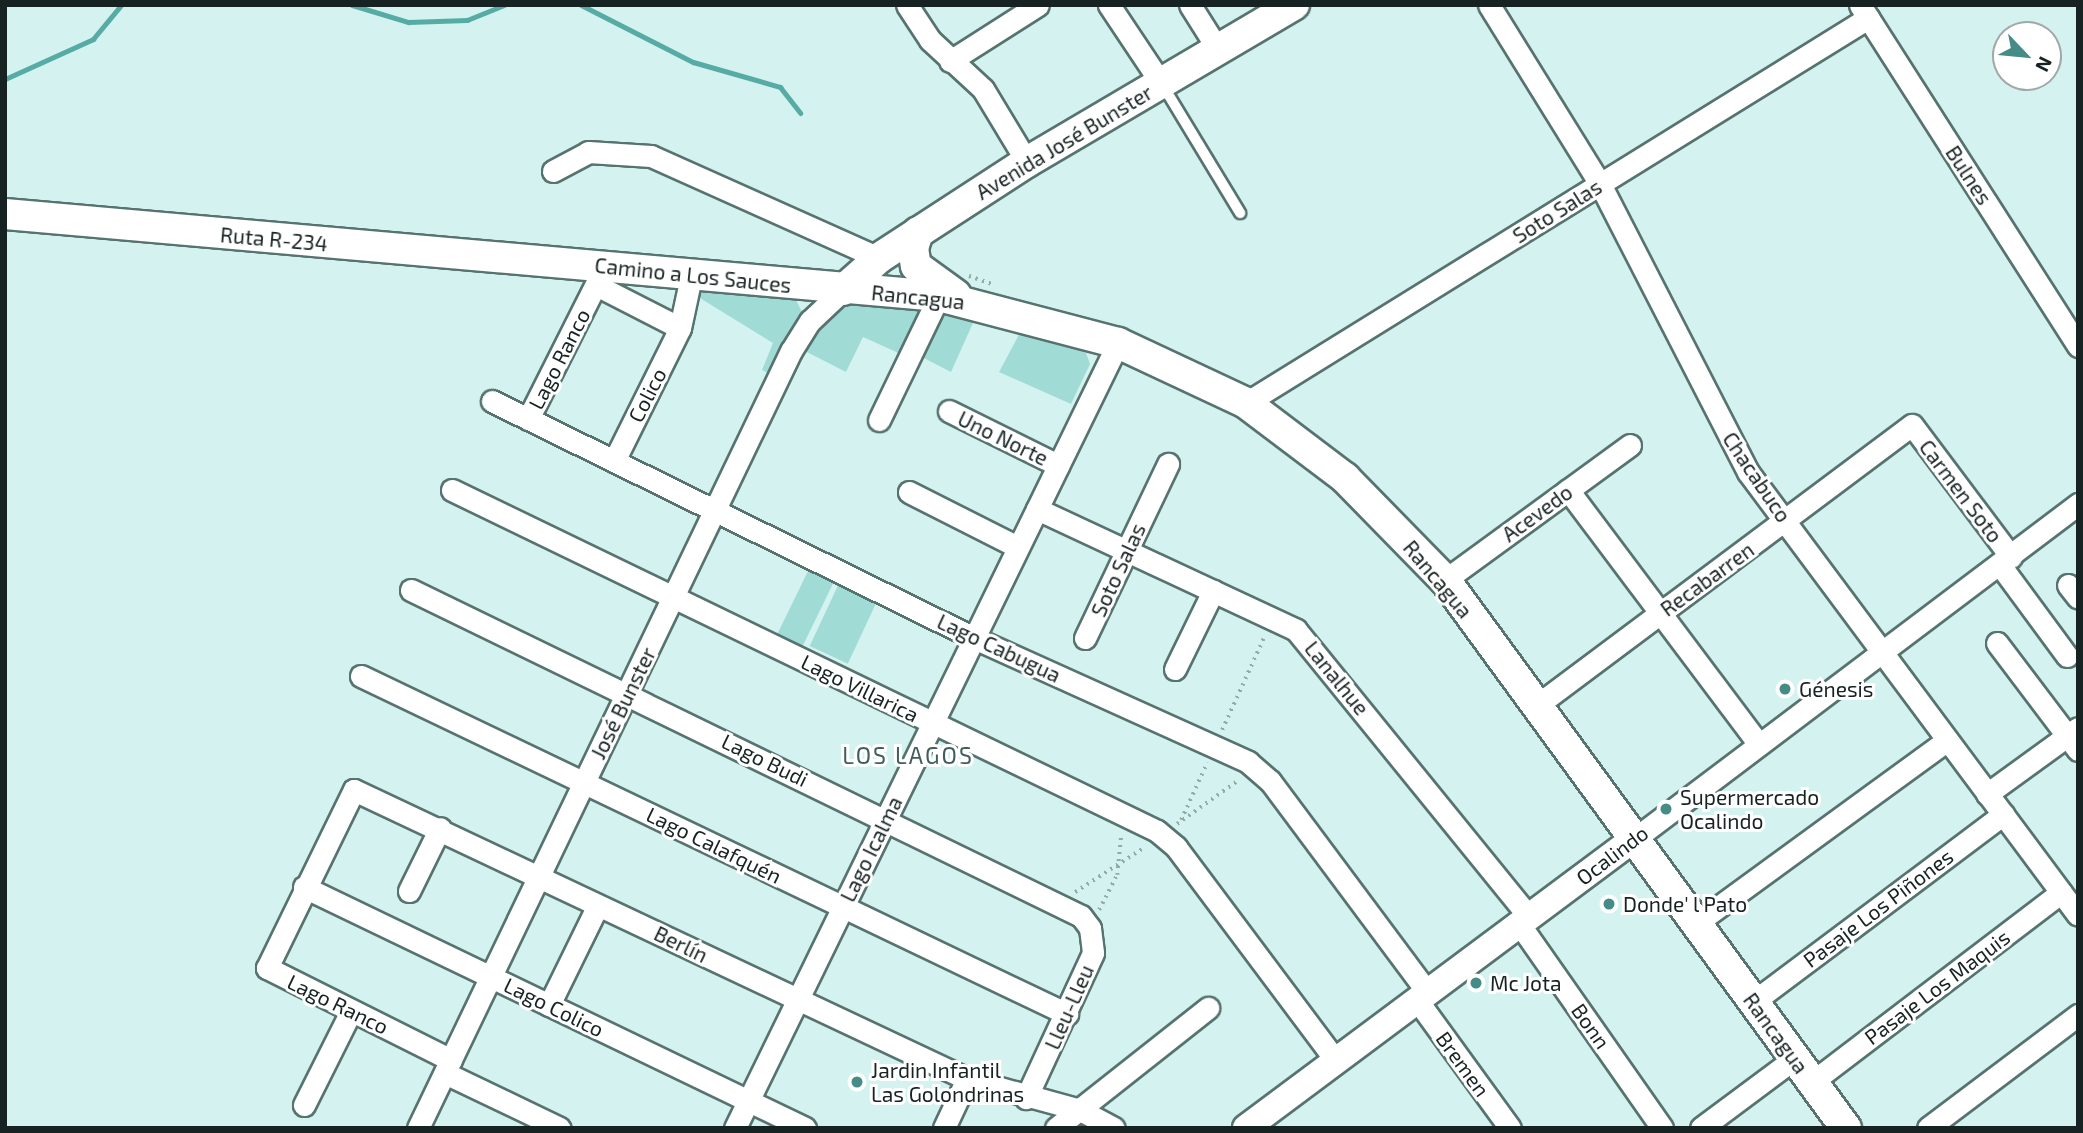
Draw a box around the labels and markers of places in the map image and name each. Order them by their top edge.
place label: Génesis [1799,676,1873,702]
marker: Génesis [1777,681,1793,697]
place label: Supermercado Ocalindo [1680,784,1819,834]
marker: Supermercado Ocalindo [1658,801,1674,817]
place label: Donde' l Pato [1623,891,1748,917]
marker: Donde' l Pato [1601,896,1617,912]
place label: Mc Jota [1490,970,1562,996]
marker: Mc Jota [1468,975,1484,991]
place label: Jardin Infantil Las Golondrinas [871,1057,1024,1107]
marker: Jardin Infantil Las Golondrinas [849,1074,865,1090]

